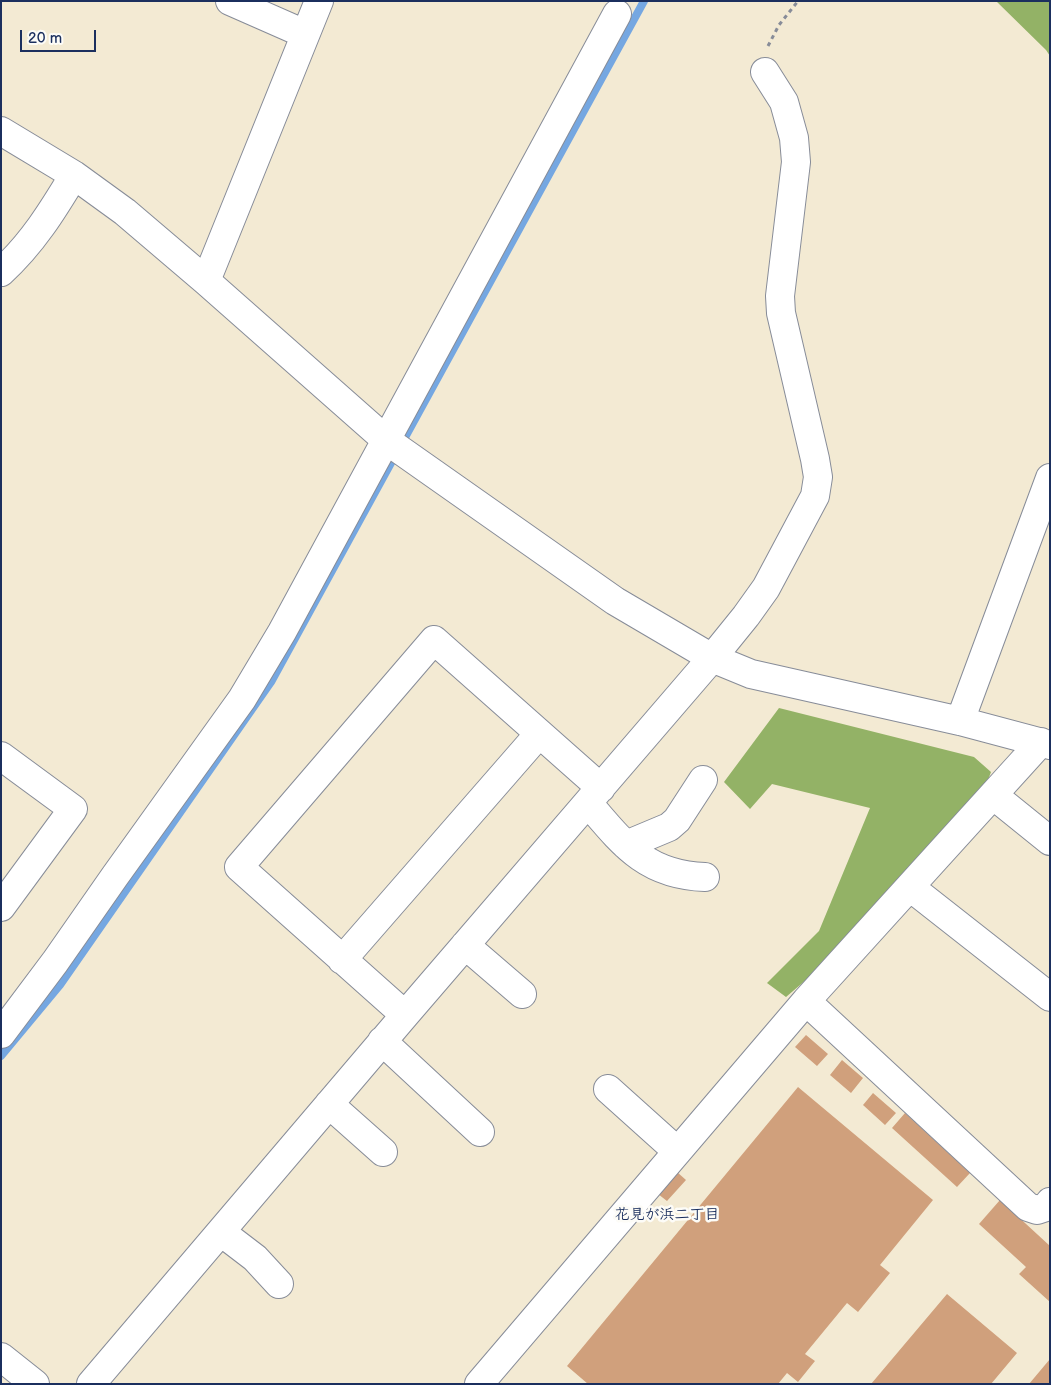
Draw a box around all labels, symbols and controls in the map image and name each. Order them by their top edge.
scale bar [22,20,99,52]
text: 20 m [28,29,62,48]
district label: 花見が浜二丁目 [615,1206,719,1224]

